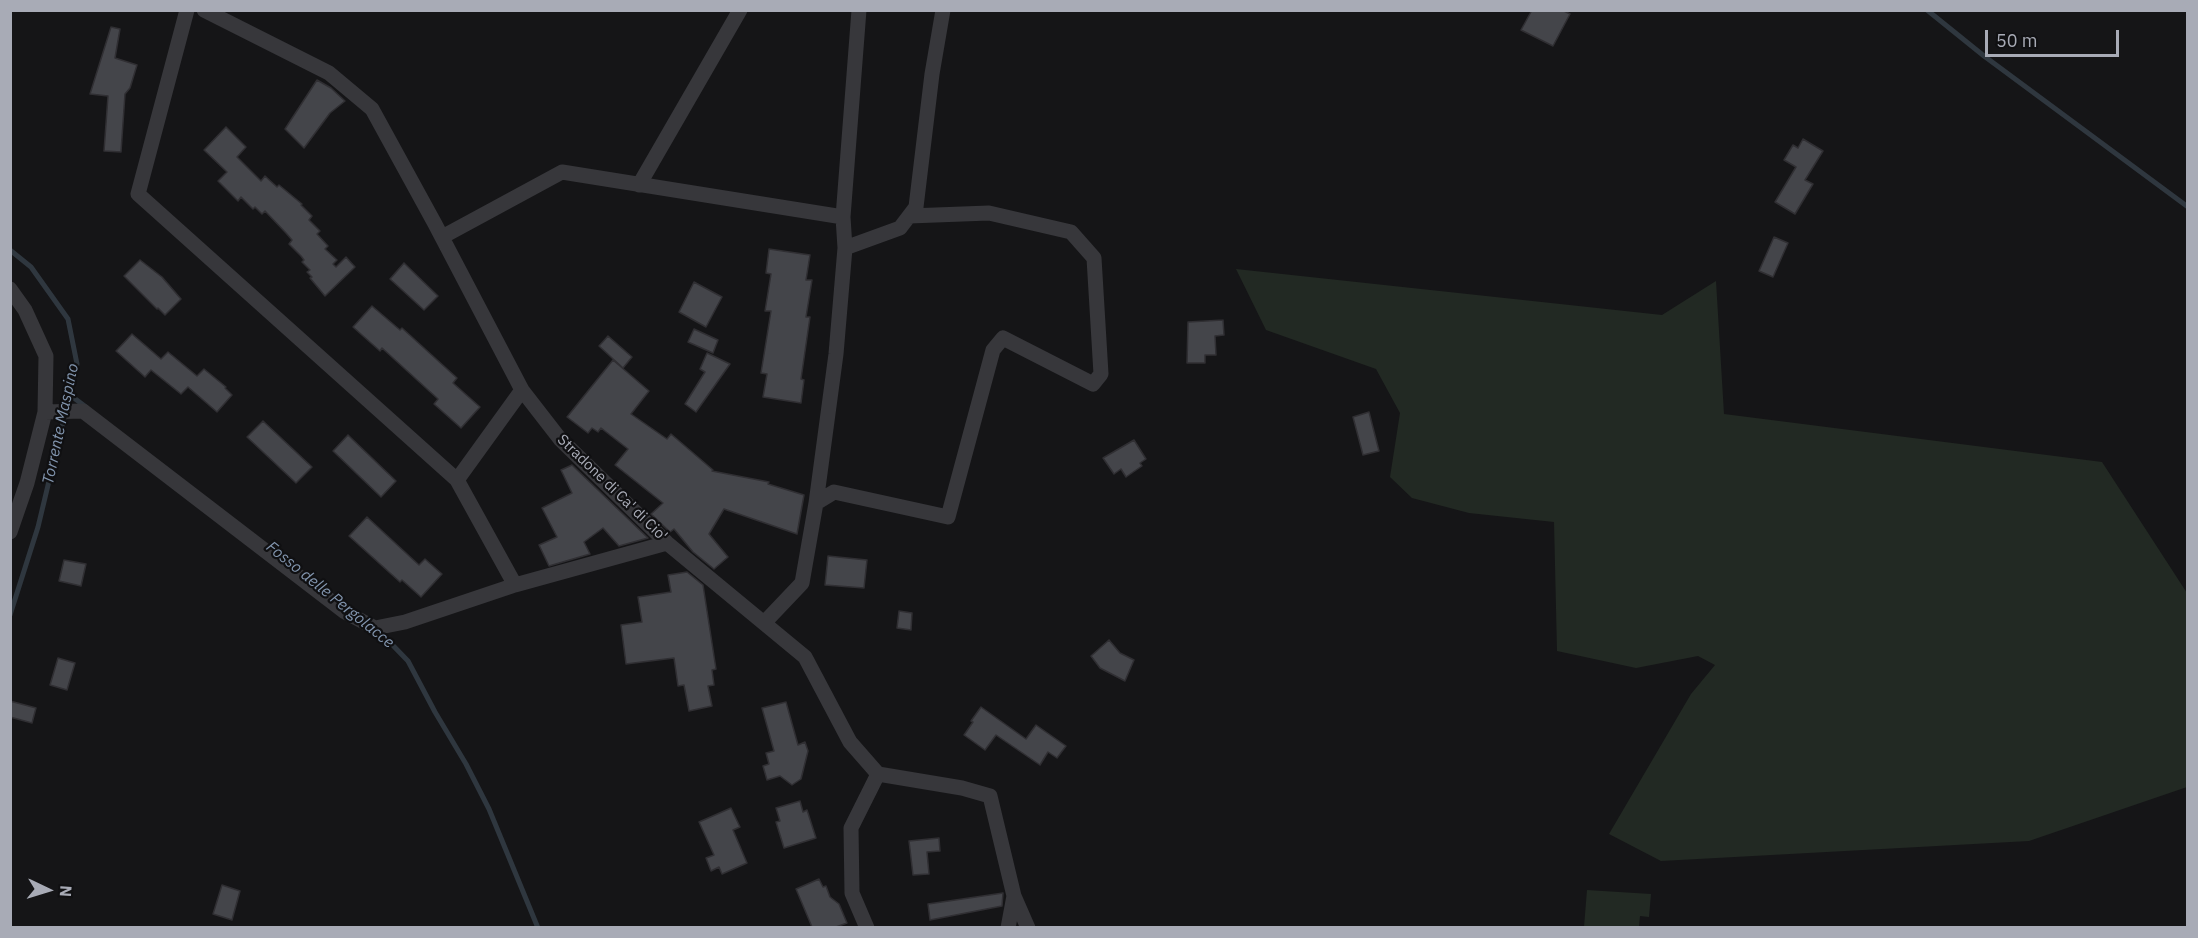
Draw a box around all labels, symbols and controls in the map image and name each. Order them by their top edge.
scale bar [1988,18,2122,56]
text: 50 m [1996,29,2038,52]
water label: Torrente Maspino [39,362,83,486]
street label: Stradone di Ca' di Cio' [553,431,671,545]
water label: Fosso delle Pergolacce [262,537,398,653]
north arrow [18,860,78,920]
text: N [56,885,76,898]

